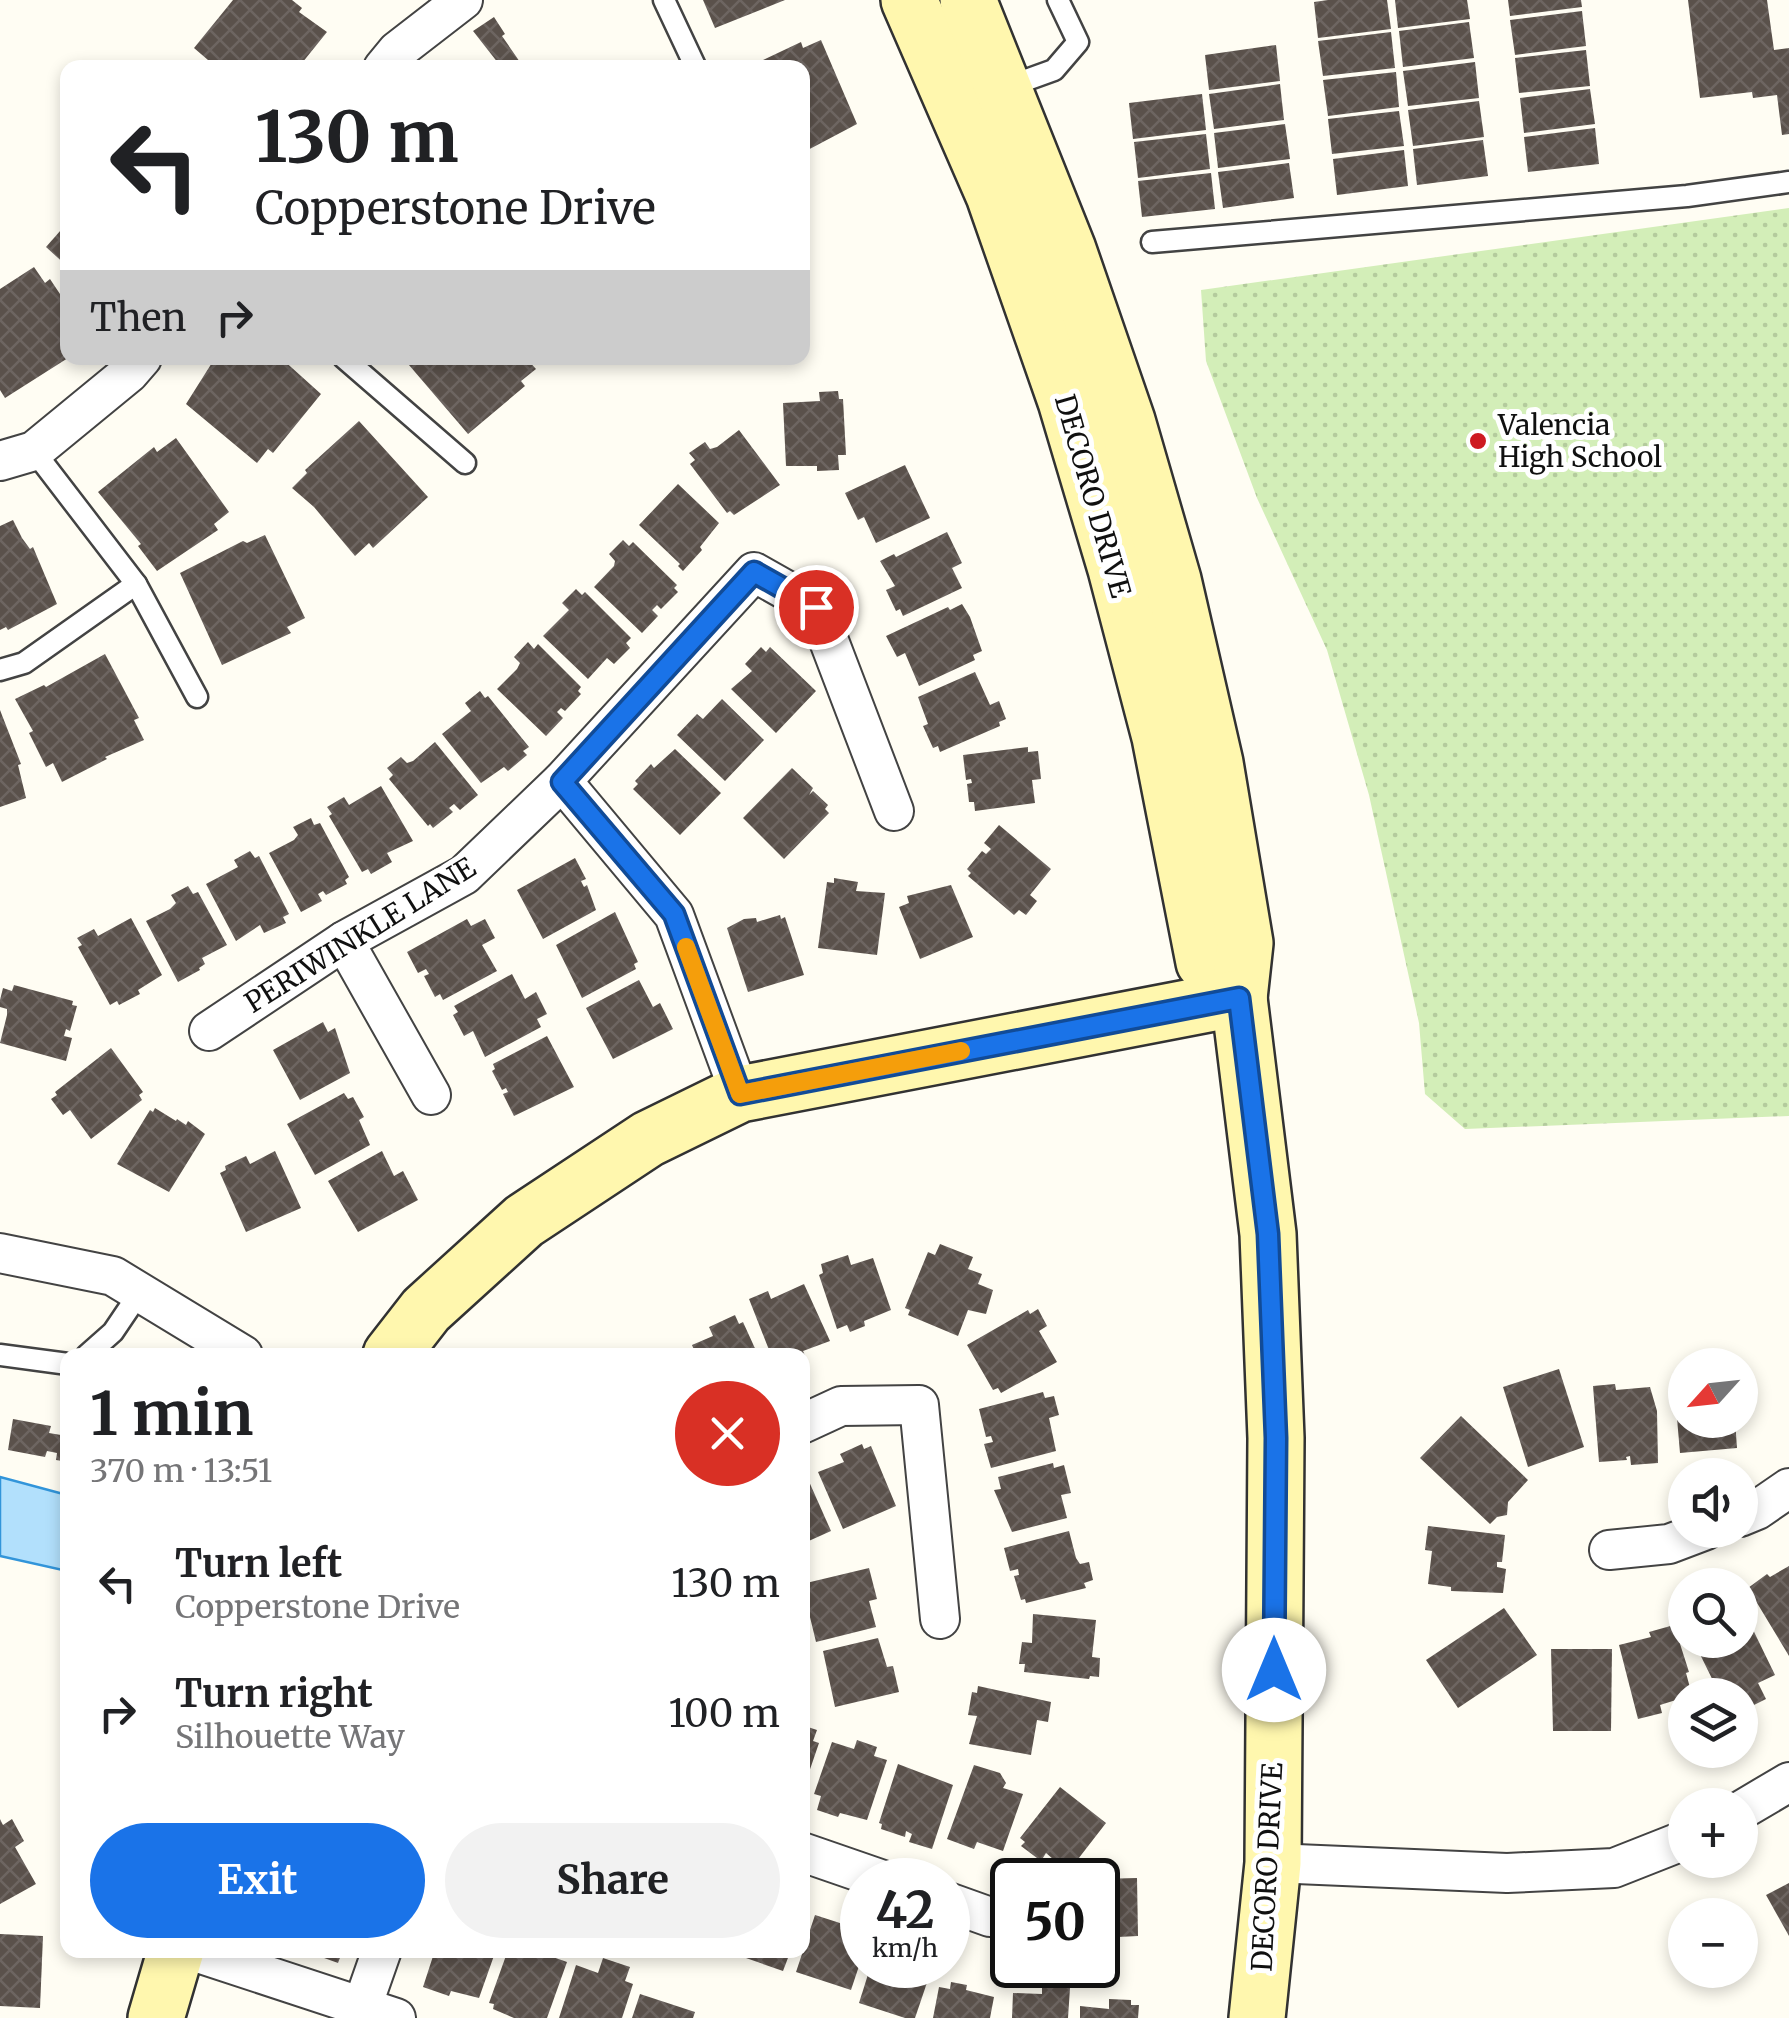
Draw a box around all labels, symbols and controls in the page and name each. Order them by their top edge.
text: 130 m [255,93,459,181]
icon: left [90,100,220,230]
text: Copperstone Drive [255,180,656,236]
icon: right [207,290,262,345]
text: Then [90,294,187,341]
street label: DECORO DRIVE [1047,390,1139,602]
place label: Valencia High School [1497,407,1662,475]
marker: Valencia High School [1467,430,1489,452]
pin [774,565,859,650]
icon: arrive [789,580,844,635]
street label: PERIWINKLE LANE [238,849,482,1021]
north arrow [1668,1348,1758,1438]
map controls [1668,1348,1758,1988]
text: 1 min [90,1376,253,1451]
button: close [675,1381,780,1486]
text: 370 m · 13:51 [90,1451,272,1491]
button: sound [1668,1458,1758,1548]
text: Turn left [175,1540,342,1587]
icon: left [90,1556,145,1611]
text: 130 m [671,1560,780,1607]
button: search [1668,1568,1758,1658]
text: Copperstone Drive [175,1587,460,1627]
position arrow [1222,1618,1326,1722]
text: Turn right [175,1670,373,1717]
button: layers [1668,1678,1758,1768]
icon: right [90,1686,145,1741]
text: 100 m [668,1690,780,1737]
text: Silhouette Way [175,1717,405,1757]
street label: DECORO DRIVE [1244,1761,1290,1972]
button: + [1668,1788,1758,1878]
button: Exit [90,1823,425,1938]
button: Share [445,1823,780,1938]
speed limit sign: 50 [990,1858,1120,1988]
text: 42 [875,1879,935,1942]
button: − [1668,1898,1758,1988]
text: km/h [872,1932,938,1964]

